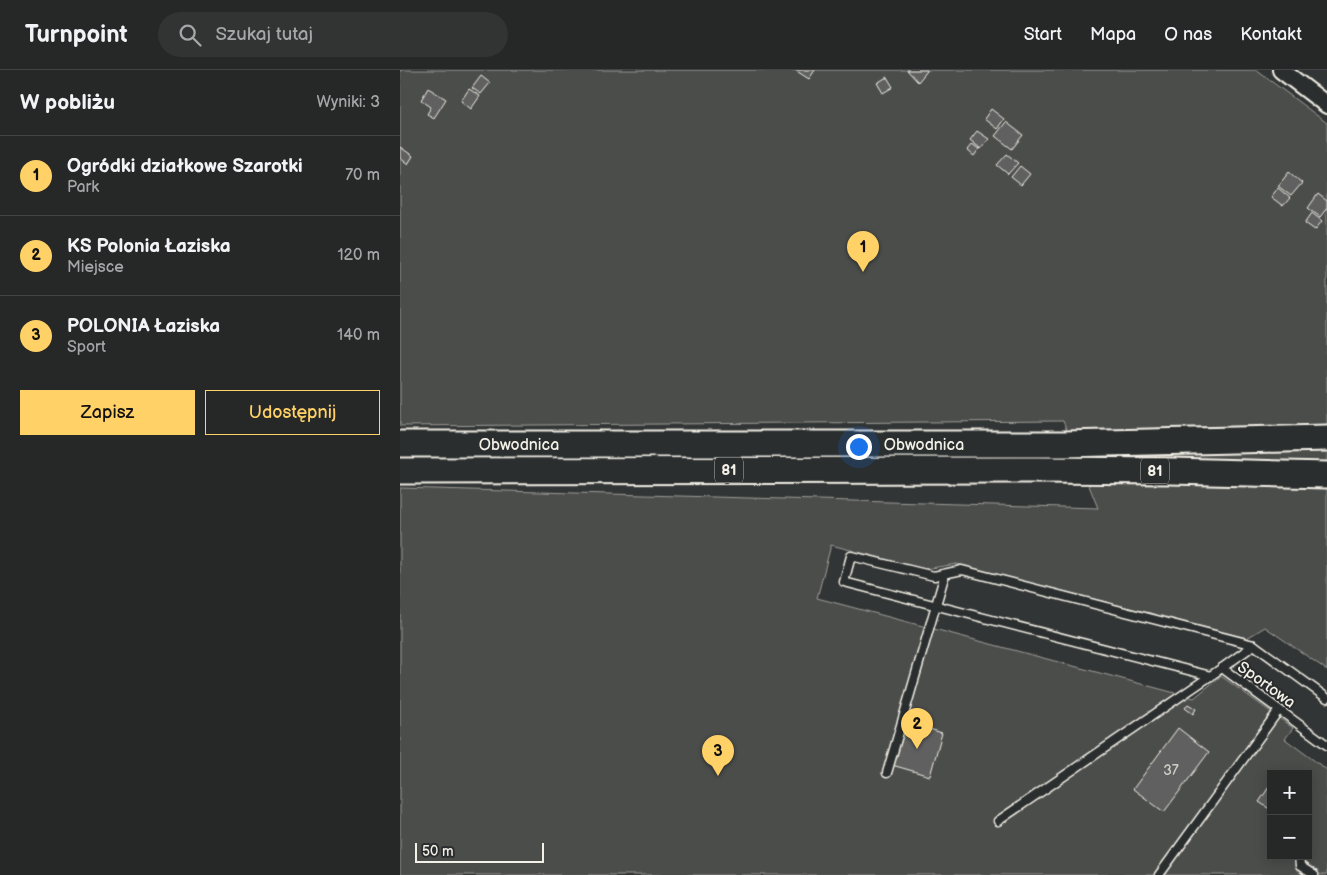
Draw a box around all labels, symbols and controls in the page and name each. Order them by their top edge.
search box [158,12,508,57]
text: Turnpoint [25,20,128,49]
icon: search [176,21,204,49]
text: Szukaj tutaj [216,23,313,46]
text: Start [1024,24,1062,45]
text: Mapa [1090,24,1136,45]
text: O nas [1164,24,1212,45]
text: Kontakt [1240,24,1302,45]
text: W pobliżu [20,90,115,115]
text: Wyniki: 3 [317,93,380,112]
text: Ogródki działkowe Szarotki [67,155,303,178]
text: 1 [33,166,39,185]
text: 70 m [345,166,380,185]
text: Park [67,178,99,197]
pin: 1 [847,231,879,272]
text: KS Polonia Łaziska [67,235,231,258]
text: 2 [31,246,41,265]
text: 120 m [337,246,380,265]
text: Miejsce [67,258,124,277]
text: POLONIA Łaziska [67,315,220,338]
text: 3 [31,326,41,345]
text: 140 m [337,326,380,345]
text: Sport [67,338,106,357]
button: Zapisz [20,390,195,435]
button: Udostępnij [205,390,380,435]
your location [846,434,872,460]
street label: Obwodnica [479,436,559,455]
street label: Obwodnica [884,436,964,455]
road number: 81 [715,458,743,482]
road number: 81 [1141,458,1169,484]
street label: Sportowa [1233,658,1299,713]
pin: 2 [901,708,933,749]
pin: 3 [702,735,734,776]
house number: 37 [1163,762,1179,779]
map controls [1267,770,1312,860]
button: + [1267,770,1312,815]
button: − [1267,815,1312,860]
scale bar [415,840,544,863]
text: 50 m [422,843,454,860]

